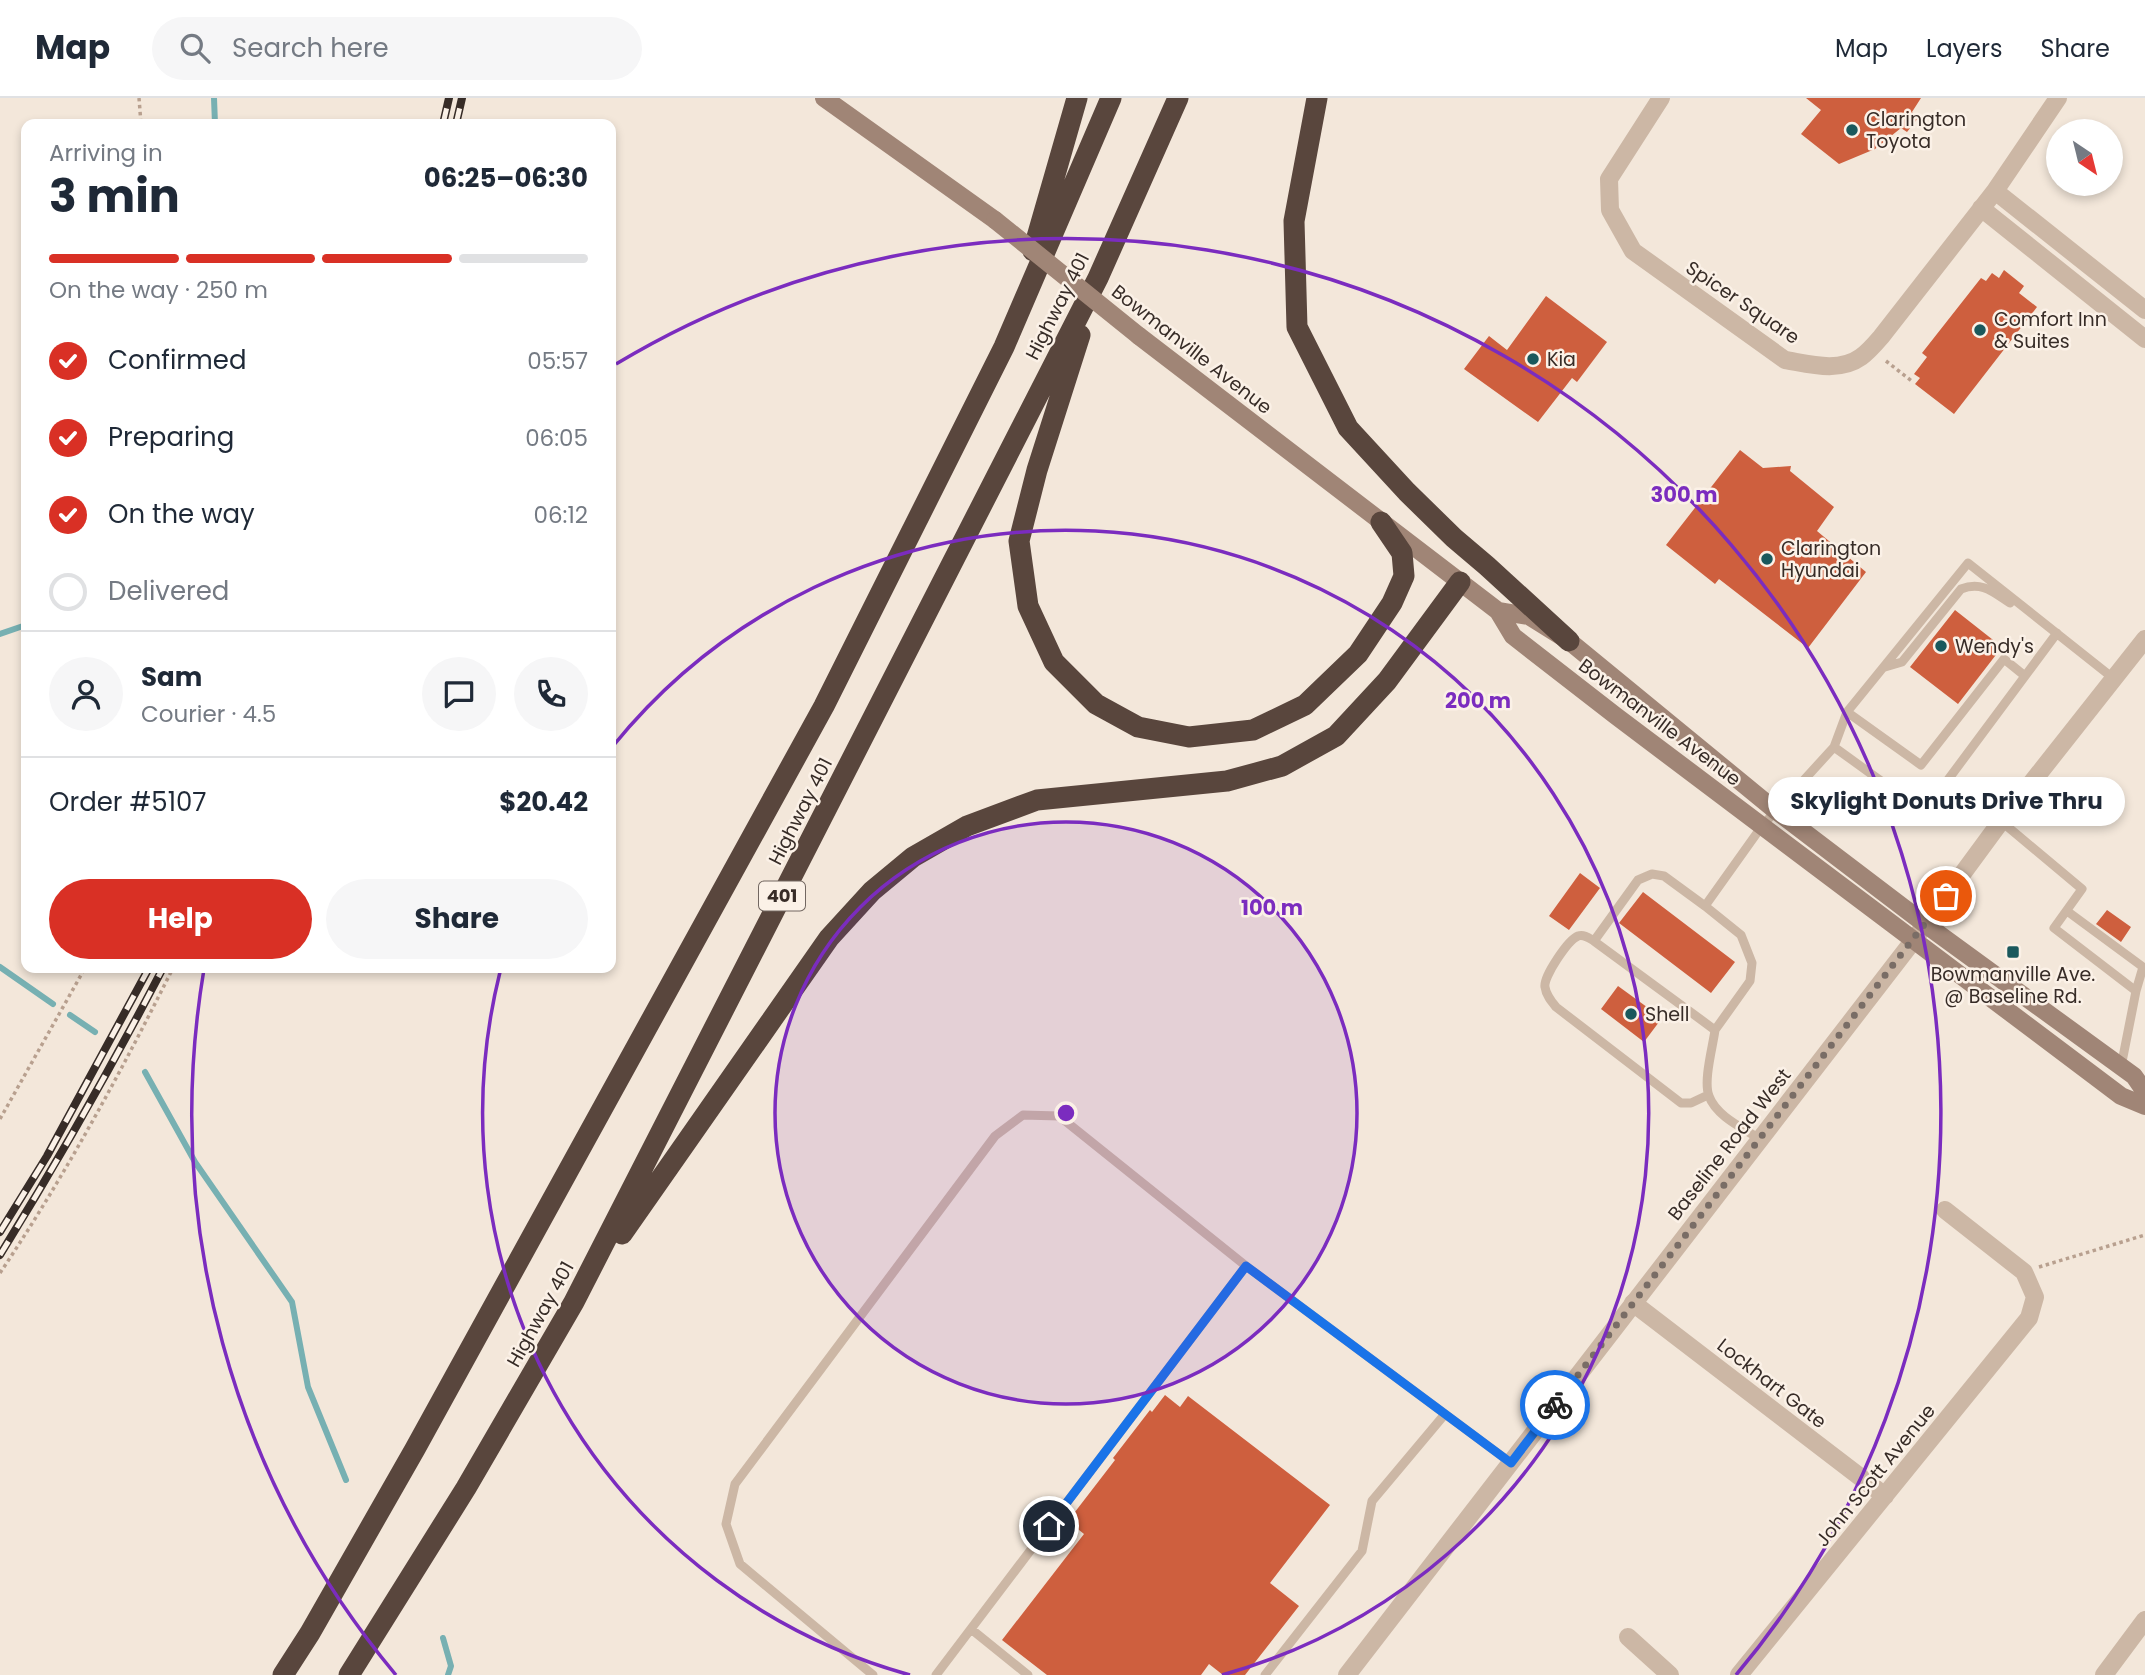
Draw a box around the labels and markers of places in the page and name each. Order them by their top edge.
place label: Clarington Toyota [1866,106,1966,155]
marker: Clarington Toyota [1844,122,1860,138]
place label: Comfort Inn & Suites [1994,306,2107,355]
marker: Comfort Inn & Suites [1972,322,1988,338]
place label: Kia [1547,346,1576,373]
marker: Kia [1525,351,1541,367]
place label: Clarington Hyundai [1781,535,1881,584]
marker: Clarington Hyundai [1759,551,1775,567]
place label: Wendy's [1955,633,2034,660]
marker: Wendy's [1933,638,1949,654]
callout: Skylight Donuts Drive Thru [1768,777,2124,826]
pin [1916,866,1976,926]
marker: Bowmanville Ave. @ Baseline Rd. [2005,944,2021,960]
place label: Bowmanville Ave. @ Baseline Rd. [1931,961,2095,1010]
place label: Shell [1645,1001,1689,1028]
marker: Shell [1623,1006,1639,1022]
centre of rings [1054,1101,1078,1125]
pin [1019,1496,1079,1556]

